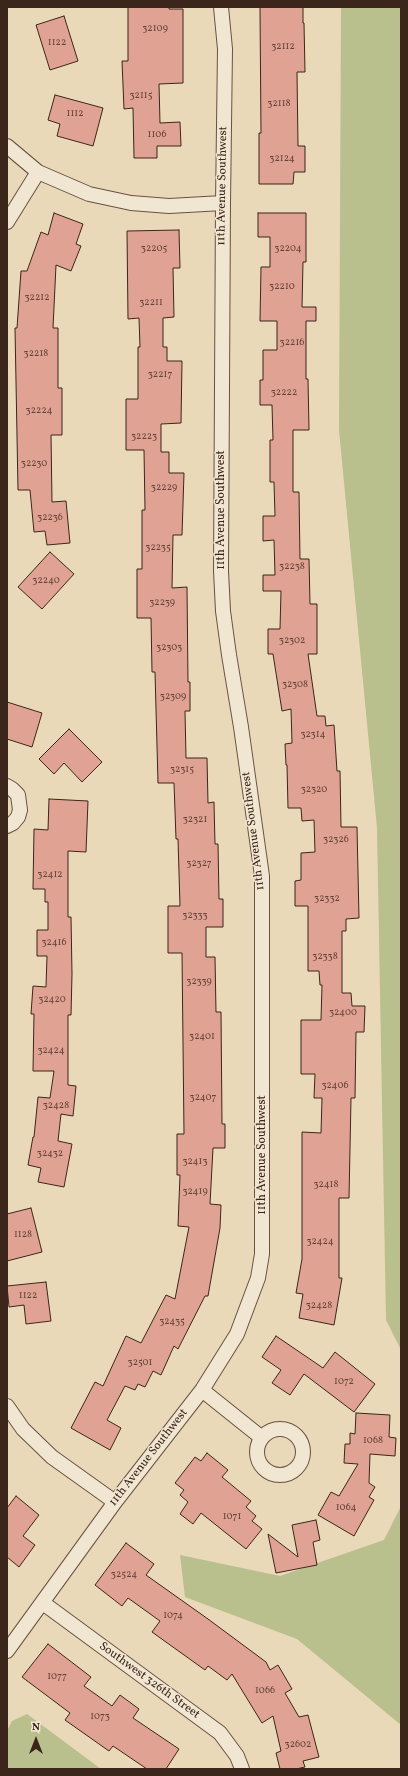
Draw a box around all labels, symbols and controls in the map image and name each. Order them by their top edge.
house number: 32109 [142,23,168,35]
house number: 1122 [48,37,66,49]
house number: 32112 [271,41,295,53]
house number: 32115 [129,90,153,102]
house number: 32118 [267,98,291,110]
house number: 1112 [66,108,84,120]
street label: 11th Avenue Southwest [215,126,231,246]
house number: 1106 [148,129,166,141]
house number: 32124 [269,153,295,165]
house number: 32205 [141,243,167,255]
house number: 32204 [274,243,302,255]
house number: 32210 [269,281,295,293]
house number: 32212 [24,292,50,304]
house number: 32211 [139,297,163,309]
house number: 32216 [280,337,304,349]
house number: 32218 [24,348,48,360]
house number: 32217 [148,369,172,381]
house number: 32222 [271,387,297,399]
house number: 32224 [26,405,52,417]
house number: 32223 [131,431,157,443]
street label: 11th Avenue Southwest [215,450,229,570]
house number: 32230 [21,458,47,470]
house number: 32229 [151,482,177,494]
house number: 32236 [37,512,63,524]
house number: 32235 [145,542,171,554]
house number: 32238 [279,561,305,573]
house number: 32240 [32,575,60,587]
house number: 32239 [149,597,175,609]
house number: 32302 [279,635,305,647]
house number: 32303 [156,642,182,654]
house number: 32308 [282,679,308,691]
house number: 32309 [160,691,186,703]
house number: 32314 [300,729,326,741]
house number: 32315 [170,764,194,776]
street label: 11th Avenue Southwest [240,771,268,891]
house number: 32320 [301,784,327,796]
house number: 32321 [183,814,207,826]
house number: 32326 [323,834,349,846]
house number: 32327 [186,858,212,870]
house number: 32412 [37,869,63,881]
house number: 32332 [314,893,340,905]
house number: 32333 [182,910,208,922]
house number: 32416 [41,937,67,949]
house number: 32338 [312,951,338,963]
house number: 32339 [186,976,212,988]
house number: 32420 [38,994,66,1006]
house number: 32400 [329,1007,357,1019]
house number: 32401 [189,1031,215,1043]
house number: 32424 [37,1045,65,1057]
house number: 32406 [321,1080,349,1092]
house number: 32407 [190,1092,216,1104]
street label: 11th Avenue Southwest [256,1095,270,1215]
house number: 32428 [43,1100,69,1112]
house number: 32432 [37,1148,63,1160]
house number: 32413 [182,1156,208,1168]
house number: 32418 [313,1179,339,1191]
house number: 32419 [182,1186,208,1198]
house number: 1128 [14,1229,32,1241]
house number: 32424 [306,1236,334,1248]
house number: 1122 [19,1290,37,1302]
house number: 32428 [306,1300,332,1312]
house number: 32435 [159,1316,185,1328]
house number: 32501 [128,1357,152,1369]
house number: 1072 [334,1376,354,1388]
street label: 11th Avenue Southwest [107,1406,191,1510]
house number: 1068 [363,1435,383,1447]
house number: 1064 [336,1502,356,1514]
house number: 1071 [223,1511,241,1523]
house number: 32524 [111,1569,137,1581]
house number: 1074 [163,1610,183,1622]
street label: Southwest 326th Street [96,1640,202,1722]
house number: 1077 [47,1671,67,1683]
house number: 1066 [255,1685,275,1697]
house number: 1073 [90,1711,110,1723]
north arrow [16,1720,56,1760]
text: N [32,1720,40,1735]
house number: 32602 [285,1739,311,1751]

